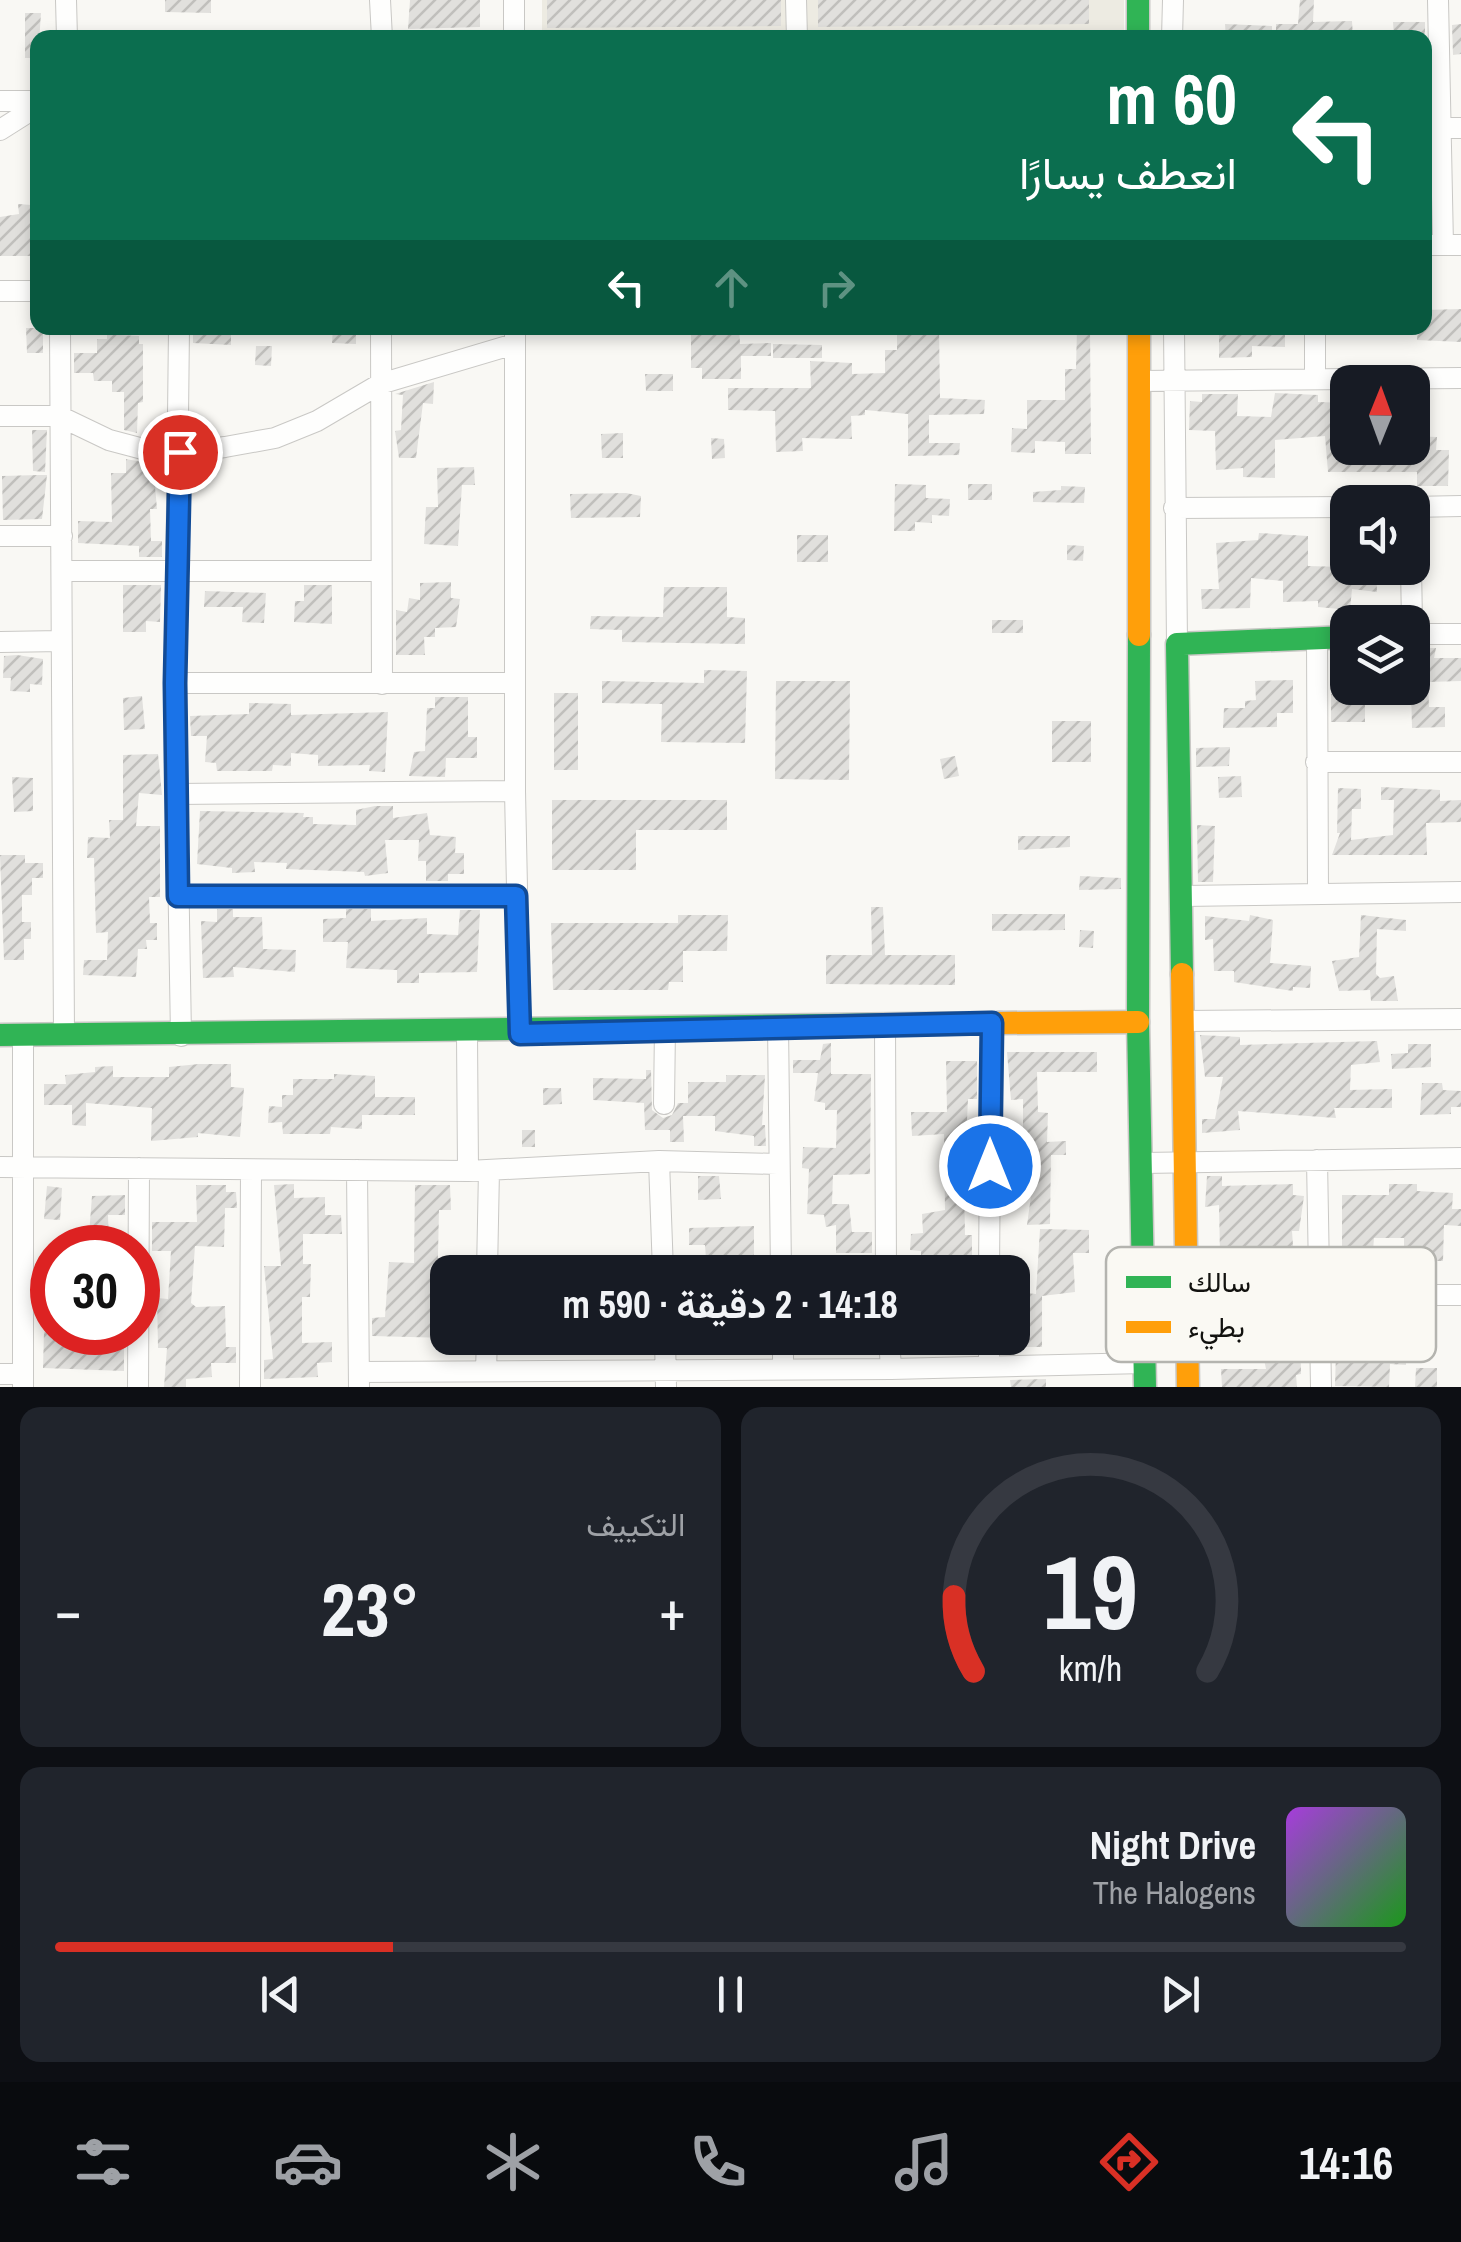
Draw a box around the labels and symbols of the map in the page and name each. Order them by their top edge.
north arrow [1330,365,1430,465]
pin [138,410,223,495]
position arrow [938,1114,1042,1218]
speed limit sign: 30 [30,1225,160,1355]
legend [1106,1247,1436,1362]
text: سالك [1188,1263,1251,1301]
text: بطيء [1188,1308,1245,1350]

